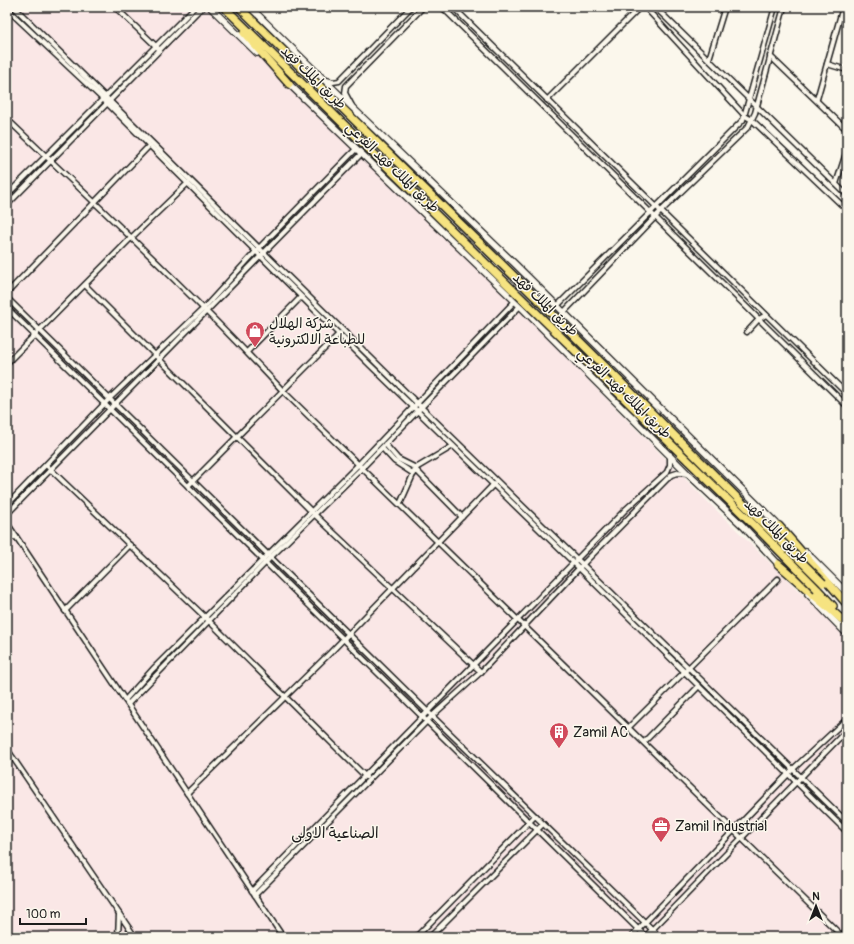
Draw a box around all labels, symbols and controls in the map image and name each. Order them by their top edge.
street label: طريق الملك فهد [277,42,350,113]
street label: طريق الملك فهد الفرعي [340,118,443,219]
street label: طريق الملك فهد [509,269,582,340]
place label: شركة الهلال للطباعة الالكترونية [269,315,365,348]
shop icon: شركة الهلال للطباعة الالكترونية [244,320,266,348]
street label: طريق الملك فهد الفرعي [572,344,675,445]
street label: طريق الملك فهد [741,495,813,567]
building icon: Zamil AC [548,721,570,749]
place label: Zamil AC [573,724,628,741]
office icon: Zamil Industrial [650,815,672,843]
place label: Zamil Industrial [675,818,767,835]
district label: الصناعية الاولى [291,824,379,843]
north arrow [796,886,836,926]
text: N [812,890,820,903]
scale bar [20,900,86,926]
text: 100 m [26,907,61,922]

